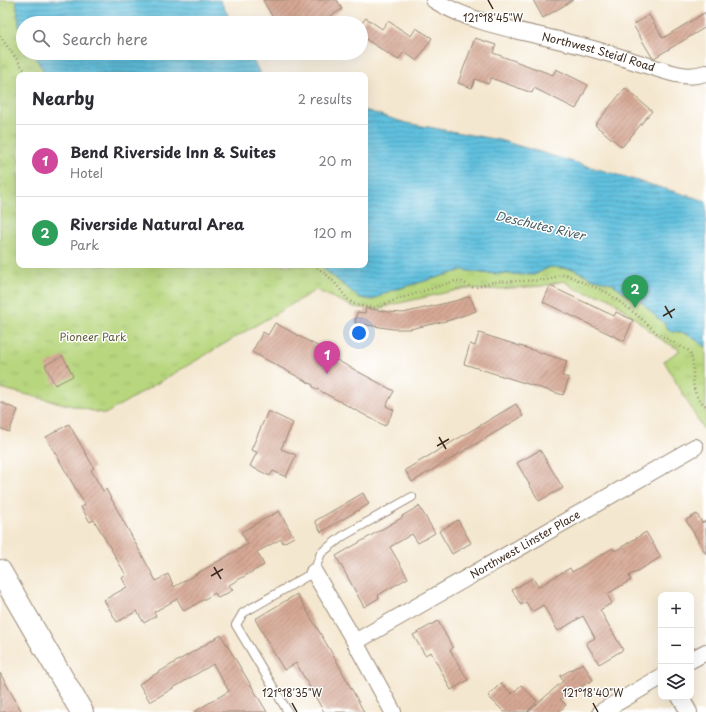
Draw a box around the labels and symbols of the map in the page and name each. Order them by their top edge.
text: 121°18'45"W [463,10,524,25]
street label: Northwest Steidl Road [540,28,657,75]
water label: Deschutes River [494,206,588,244]
pin: 2 [622,275,648,308]
your location [349,323,369,343]
park label: Pioneer Park [59,328,127,345]
pin: 1 [314,341,340,374]
street label: Northwest Linster Place [466,506,583,582]
text: 121°18'35"W [262,685,323,700]
text: 121°18'40"W [563,685,624,700]

